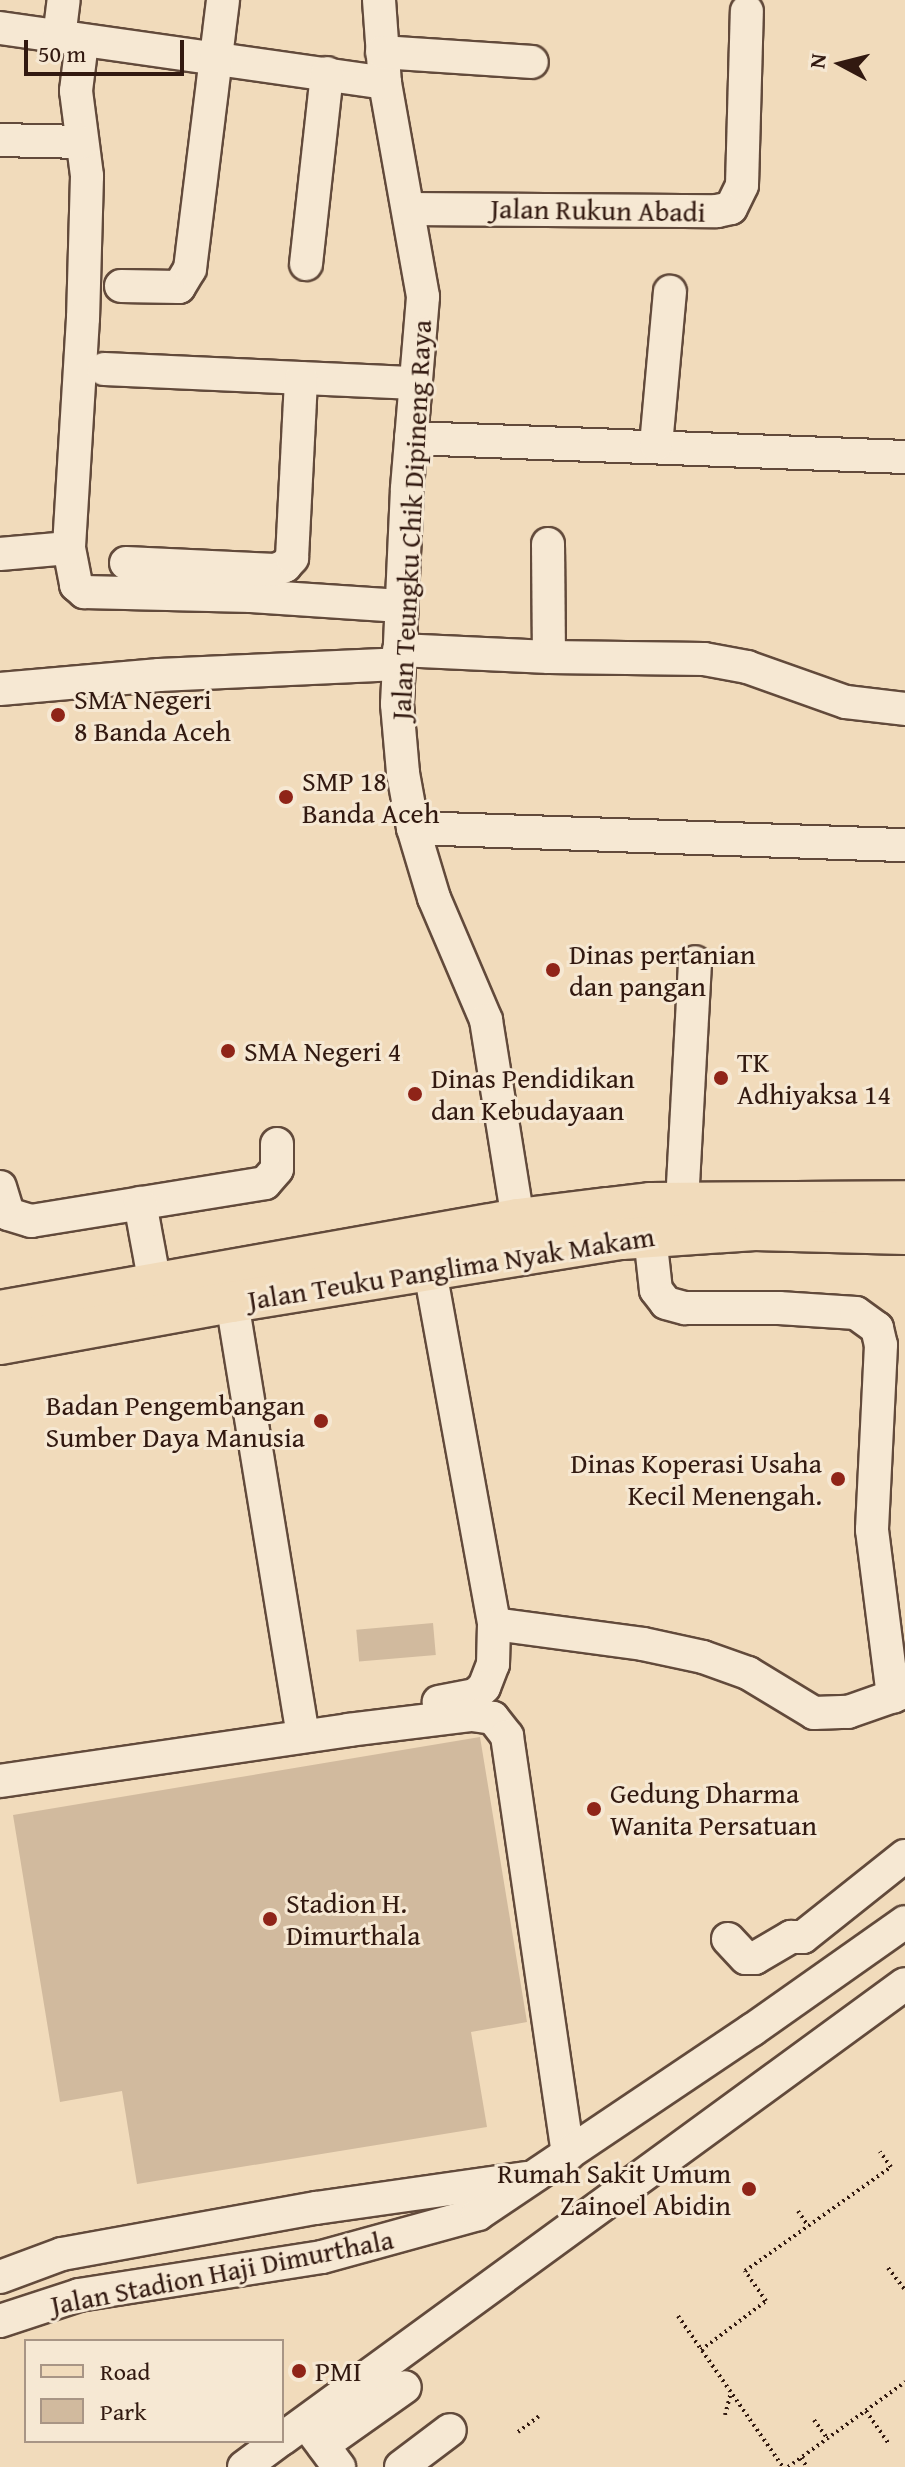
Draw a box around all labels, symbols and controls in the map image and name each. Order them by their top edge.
scale bar [28,24,188,74]
north arrow [801,24,881,104]
text: 50 m [38,36,86,71]
text: N [800,52,834,70]
street label: Jalan Rukun Abadi [490,191,706,229]
street label: Jalan Teungku Chik Dipineng Raya [384,319,438,721]
place label: SMA Negeri 8 Banda Aceh [74,682,231,748]
marker: SMA Negeri 8 Banda Aceh [49,706,67,724]
place label: SMP 18 Banda Aceh [302,764,439,830]
marker: SMP 18 Banda Aceh [277,788,295,806]
place label: Dinas pertanian dan pangan [569,937,756,1003]
marker: Dinas pertanian dan pangan [544,961,562,979]
place label: SMA Negeri 4 [244,1034,401,1068]
marker: SMA Negeri 4 [219,1042,237,1060]
place label: TK Adhiyaksa 14 [737,1045,891,1111]
place label: Dinas Pendidikan dan Kebudayaan [431,1061,635,1127]
marker: TK Adhiyaksa 14 [712,1069,730,1087]
marker: Dinas Pendidikan dan Kebudayaan [406,1085,424,1103]
street label: Jalan Teuku Panglima Nyak Makam [245,1219,657,1317]
place label: Badan Pengembangan Sumber Daya Manusia [46,1388,305,1454]
marker: Badan Pengembangan Sumber Daya Manusia [312,1412,330,1430]
place label: Dinas Koperasi Usaha Kecil Menengah. [570,1446,822,1512]
marker: Dinas Koperasi Usaha Kecil Menengah. [829,1470,847,1488]
place label: Gedung Dharma Wanita Persatuan [610,1776,817,1842]
marker: Gedung Dharma Wanita Persatuan [585,1800,603,1818]
place label: Stadion H. Dimurthala [286,1886,420,1952]
marker: Stadion H. Dimurthala [261,1910,279,1928]
place label: Rumah Sakit Umum Zainoel Abidin [497,2156,731,2222]
marker: Rumah Sakit Umum Zainoel Abidin [738,2178,760,2200]
street label: Jalan Stadion Haji Dimurthala [48,2222,396,2322]
legend [24,2339,284,2443]
text: Road [100,2354,150,2389]
place label: PMI [315,2354,362,2388]
marker: PMI [290,2362,308,2380]
text: Park [100,2394,146,2429]

